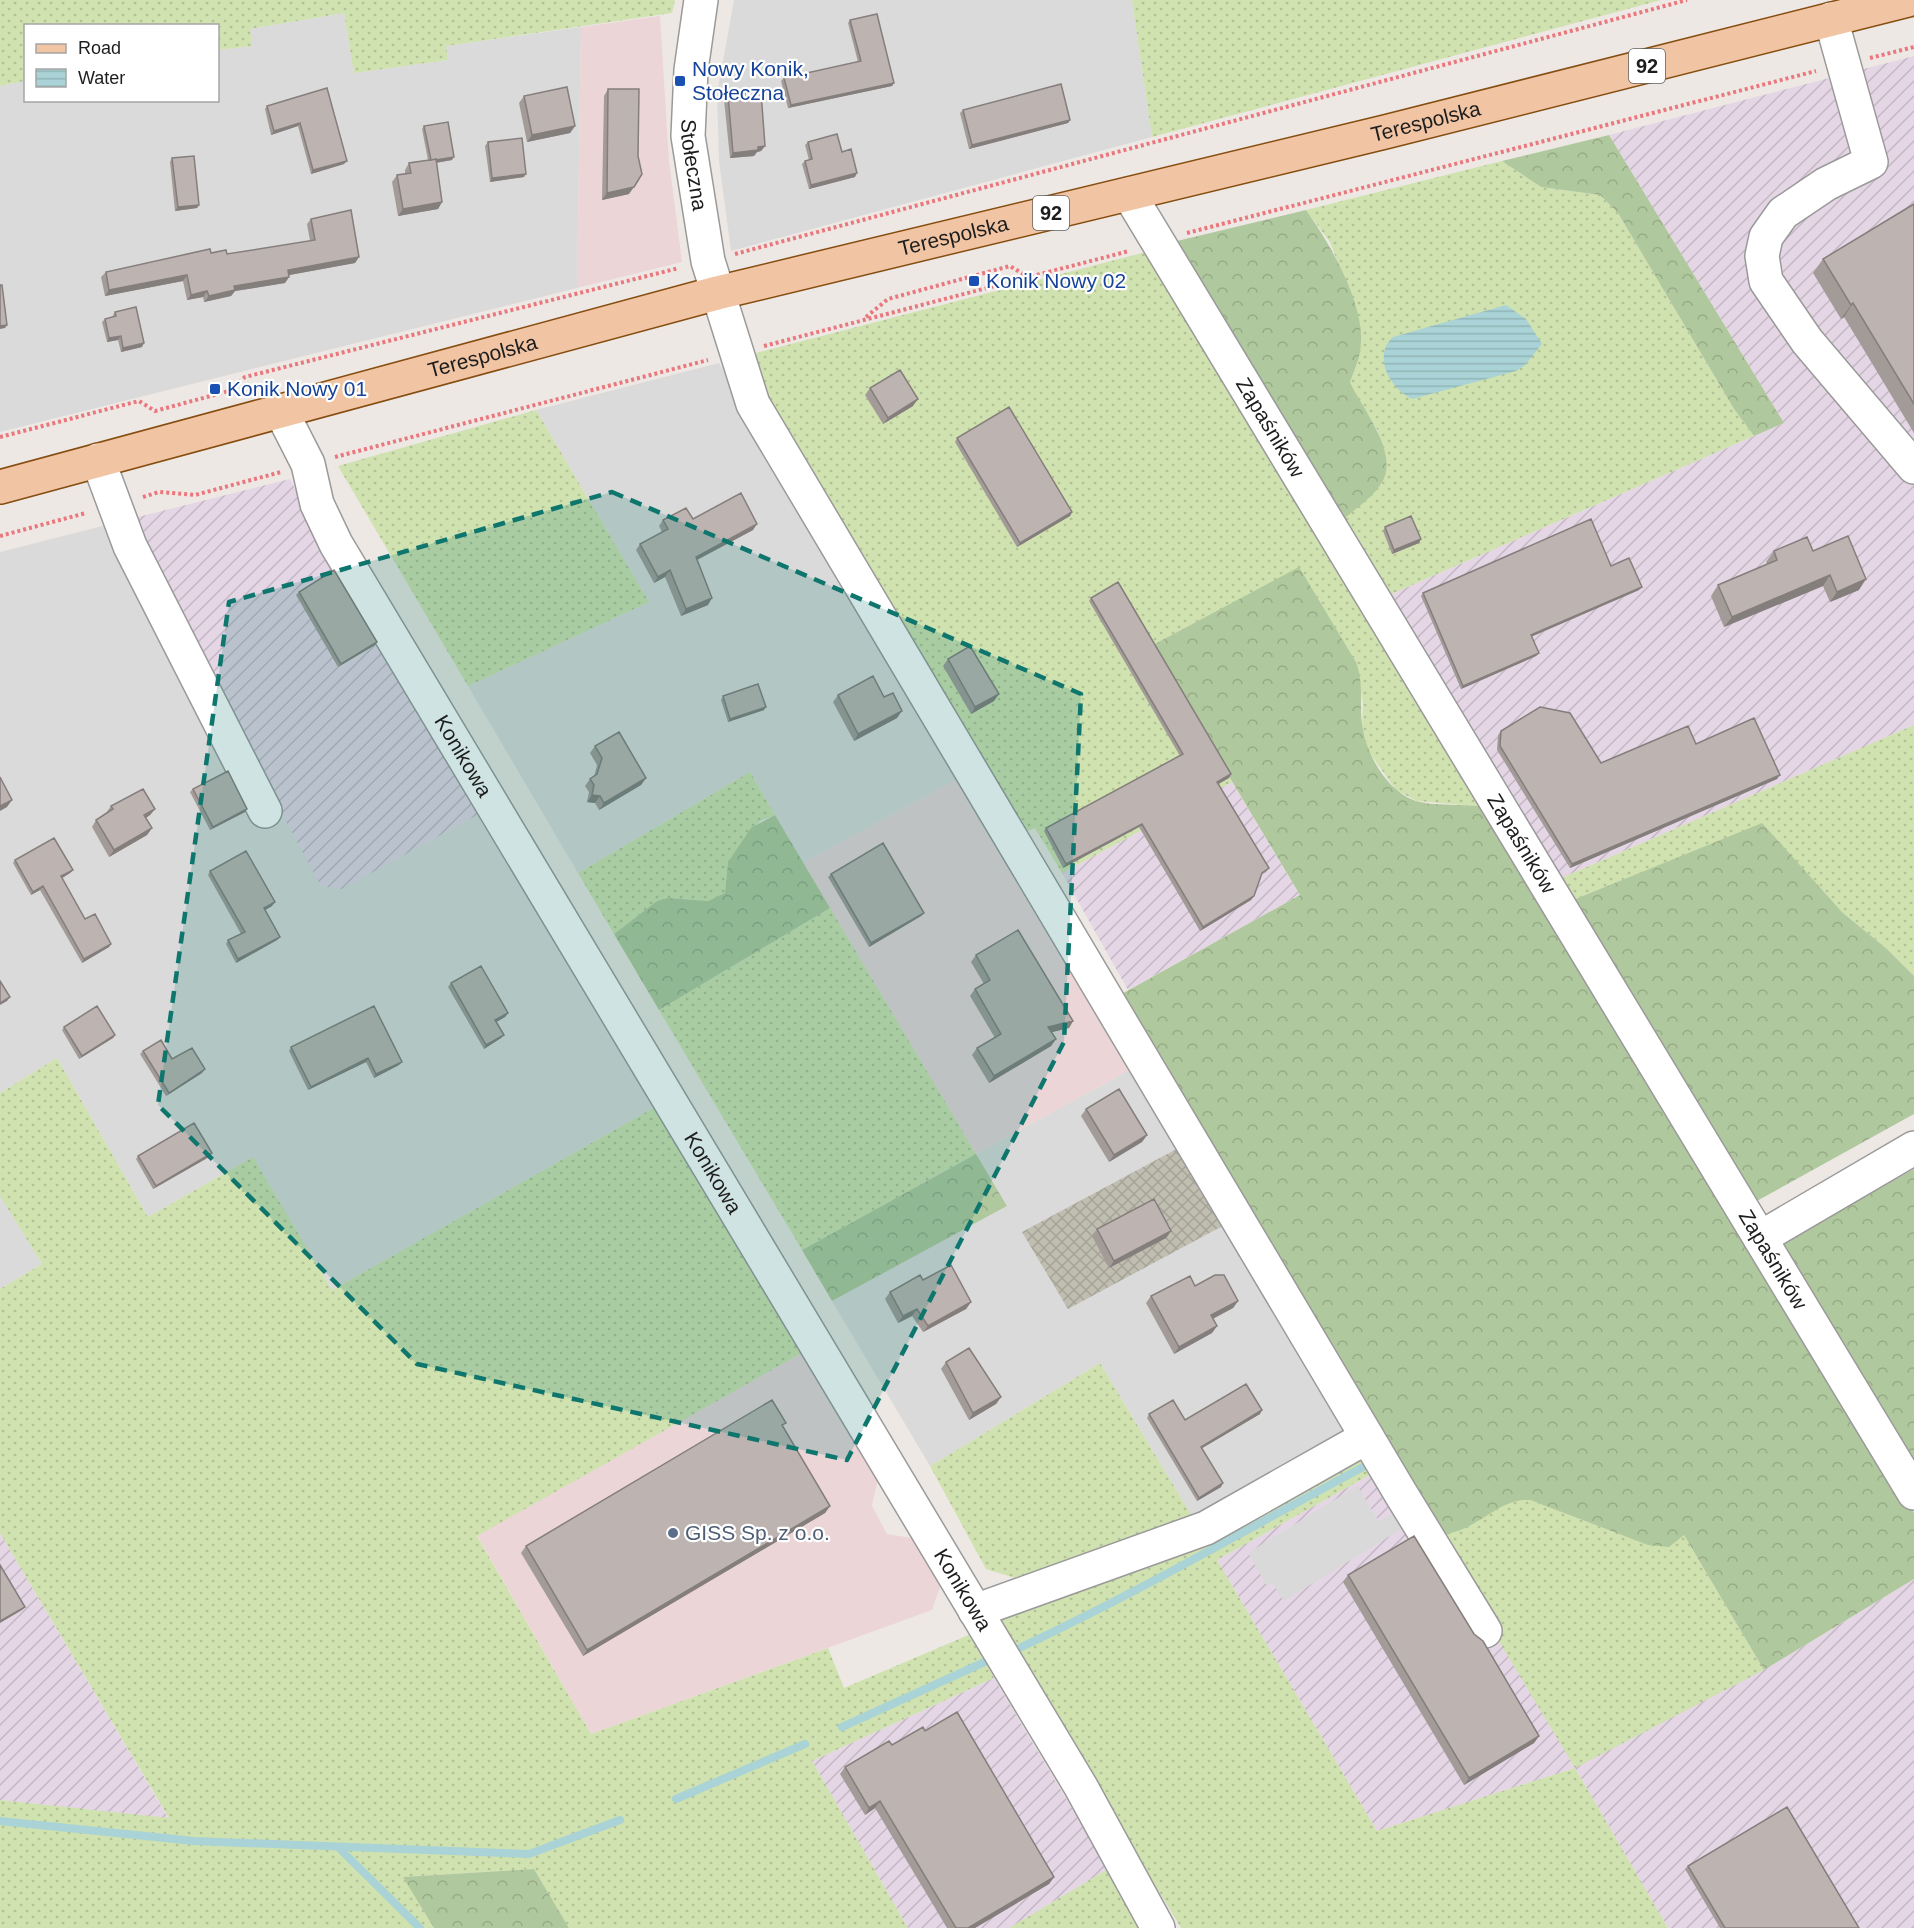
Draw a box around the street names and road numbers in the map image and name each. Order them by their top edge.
road number: 92 [1629,49,1665,83]
street label: Terespolska [1369,96,1483,146]
street label: Stołeczna [677,119,712,212]
road number: 92 [1033,196,1069,230]
street label: Terespolska [896,211,1011,260]
street label: Terespolska [425,330,540,382]
street label: Zapaśników [1232,373,1310,482]
street label: Konikowa [430,711,497,801]
street label: Zapaśników [1483,789,1561,898]
street label: Konikowa [680,1128,747,1218]
street label: Zapaśników [1735,1205,1813,1314]
street label: Konikowa [930,1545,997,1635]

